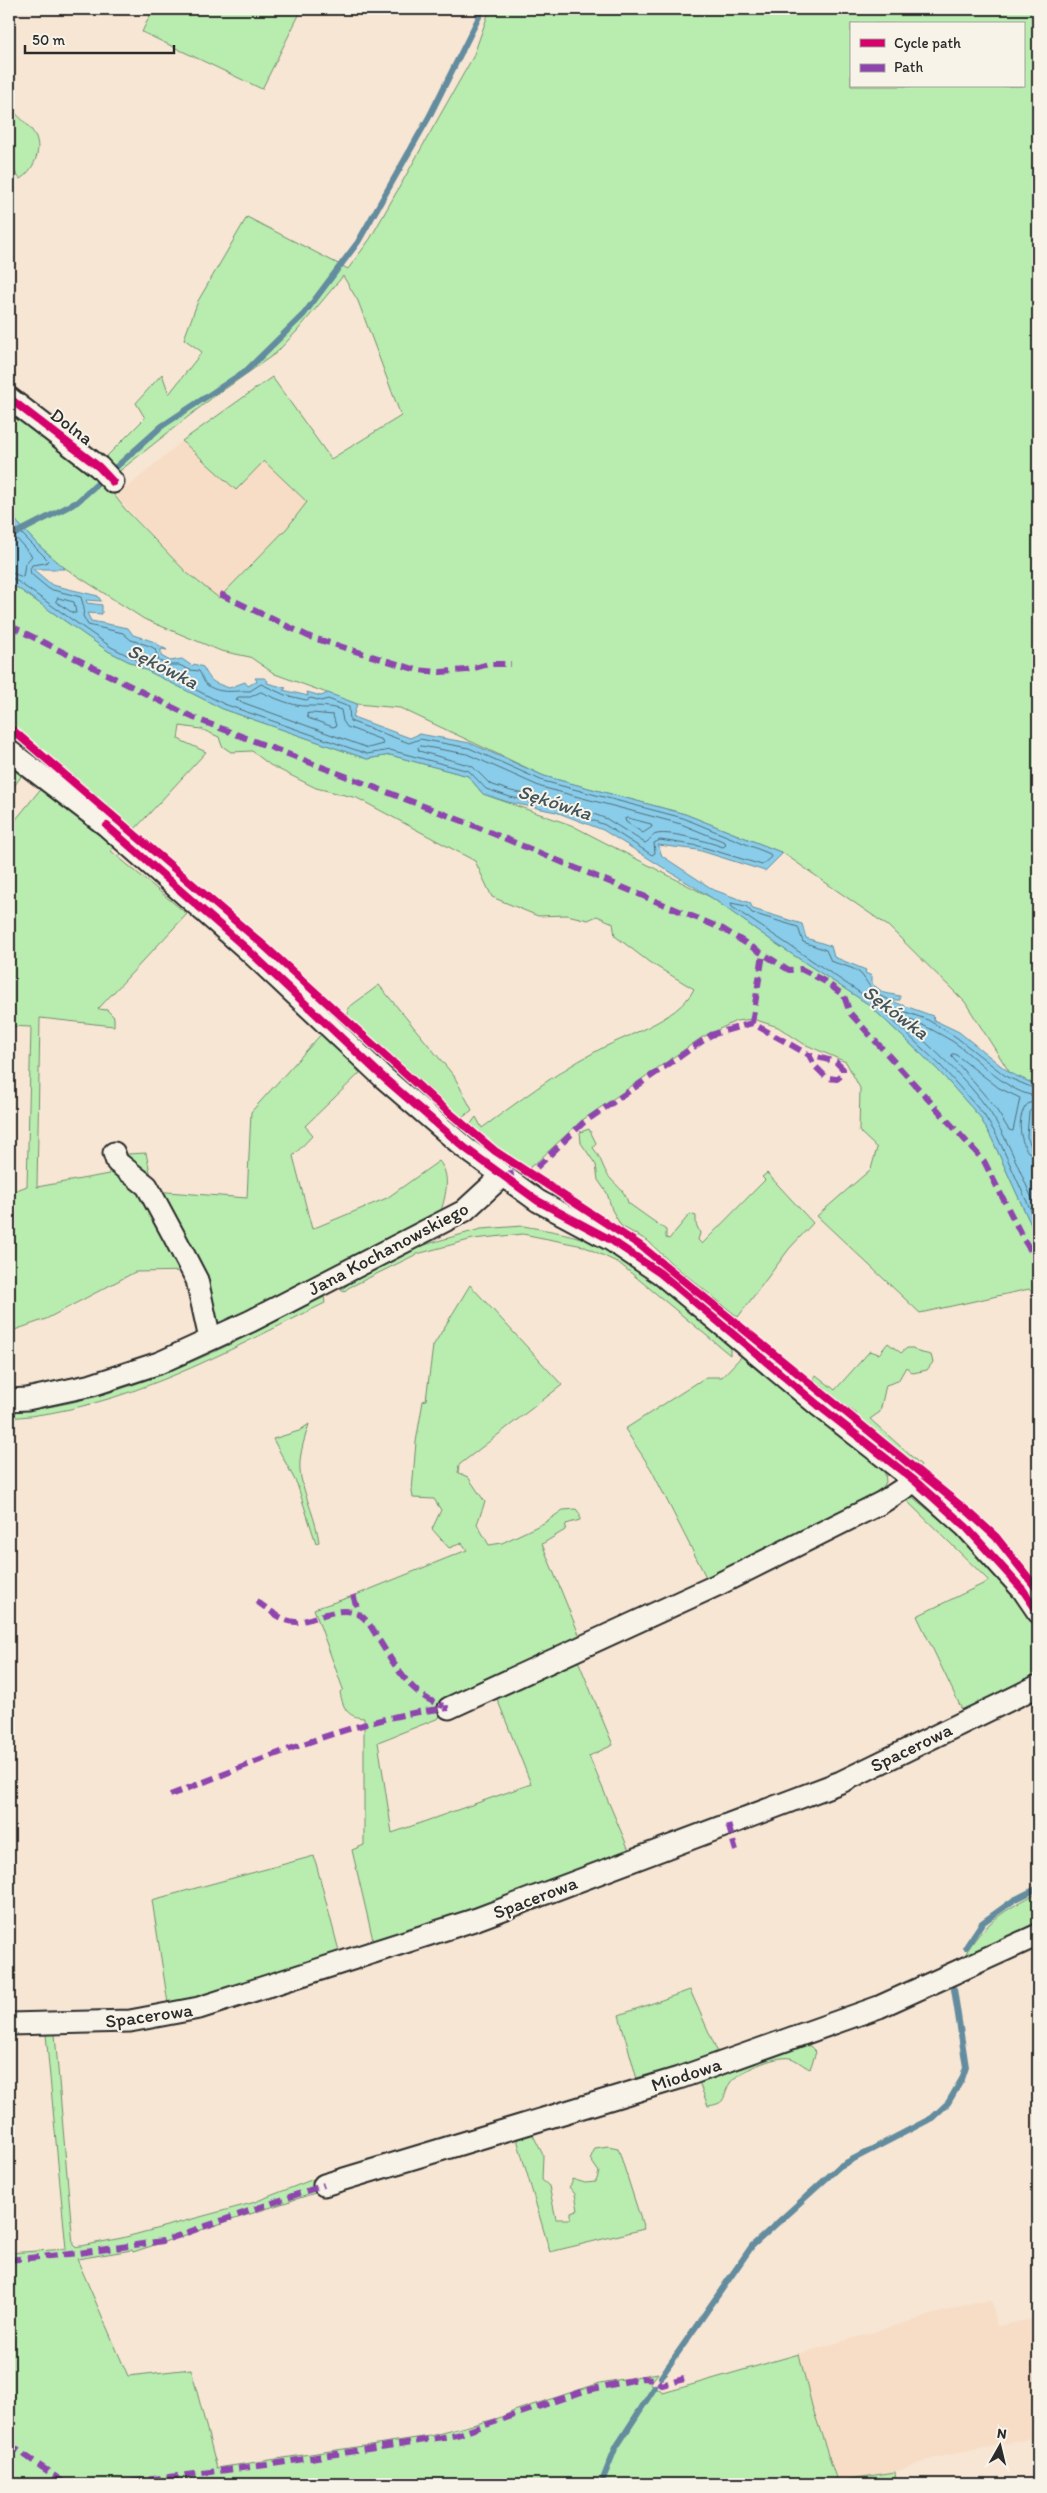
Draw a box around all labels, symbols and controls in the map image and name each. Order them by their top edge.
scale bar [25,22,174,54]
legend [850,22,1024,88]
text: 50 m [32,31,65,49]
text: Cycle path [894,34,961,52]
text: Path [894,58,923,76]
street label: Dolna [46,403,97,450]
water label: Sękówka [124,638,203,694]
water label: Sękówka [515,779,595,825]
water label: Sękówka [859,980,934,1045]
street label: Jana Kochanowskiego [304,1196,472,1300]
street label: Spacerowa [867,1718,956,1777]
street label: Spacerowa [490,1871,581,1924]
street label: Spacerowa [104,1998,194,2033]
street label: Miodowa [648,2052,724,2097]
north arrow [974,2420,1024,2470]
text: N [996,2425,1008,2443]

